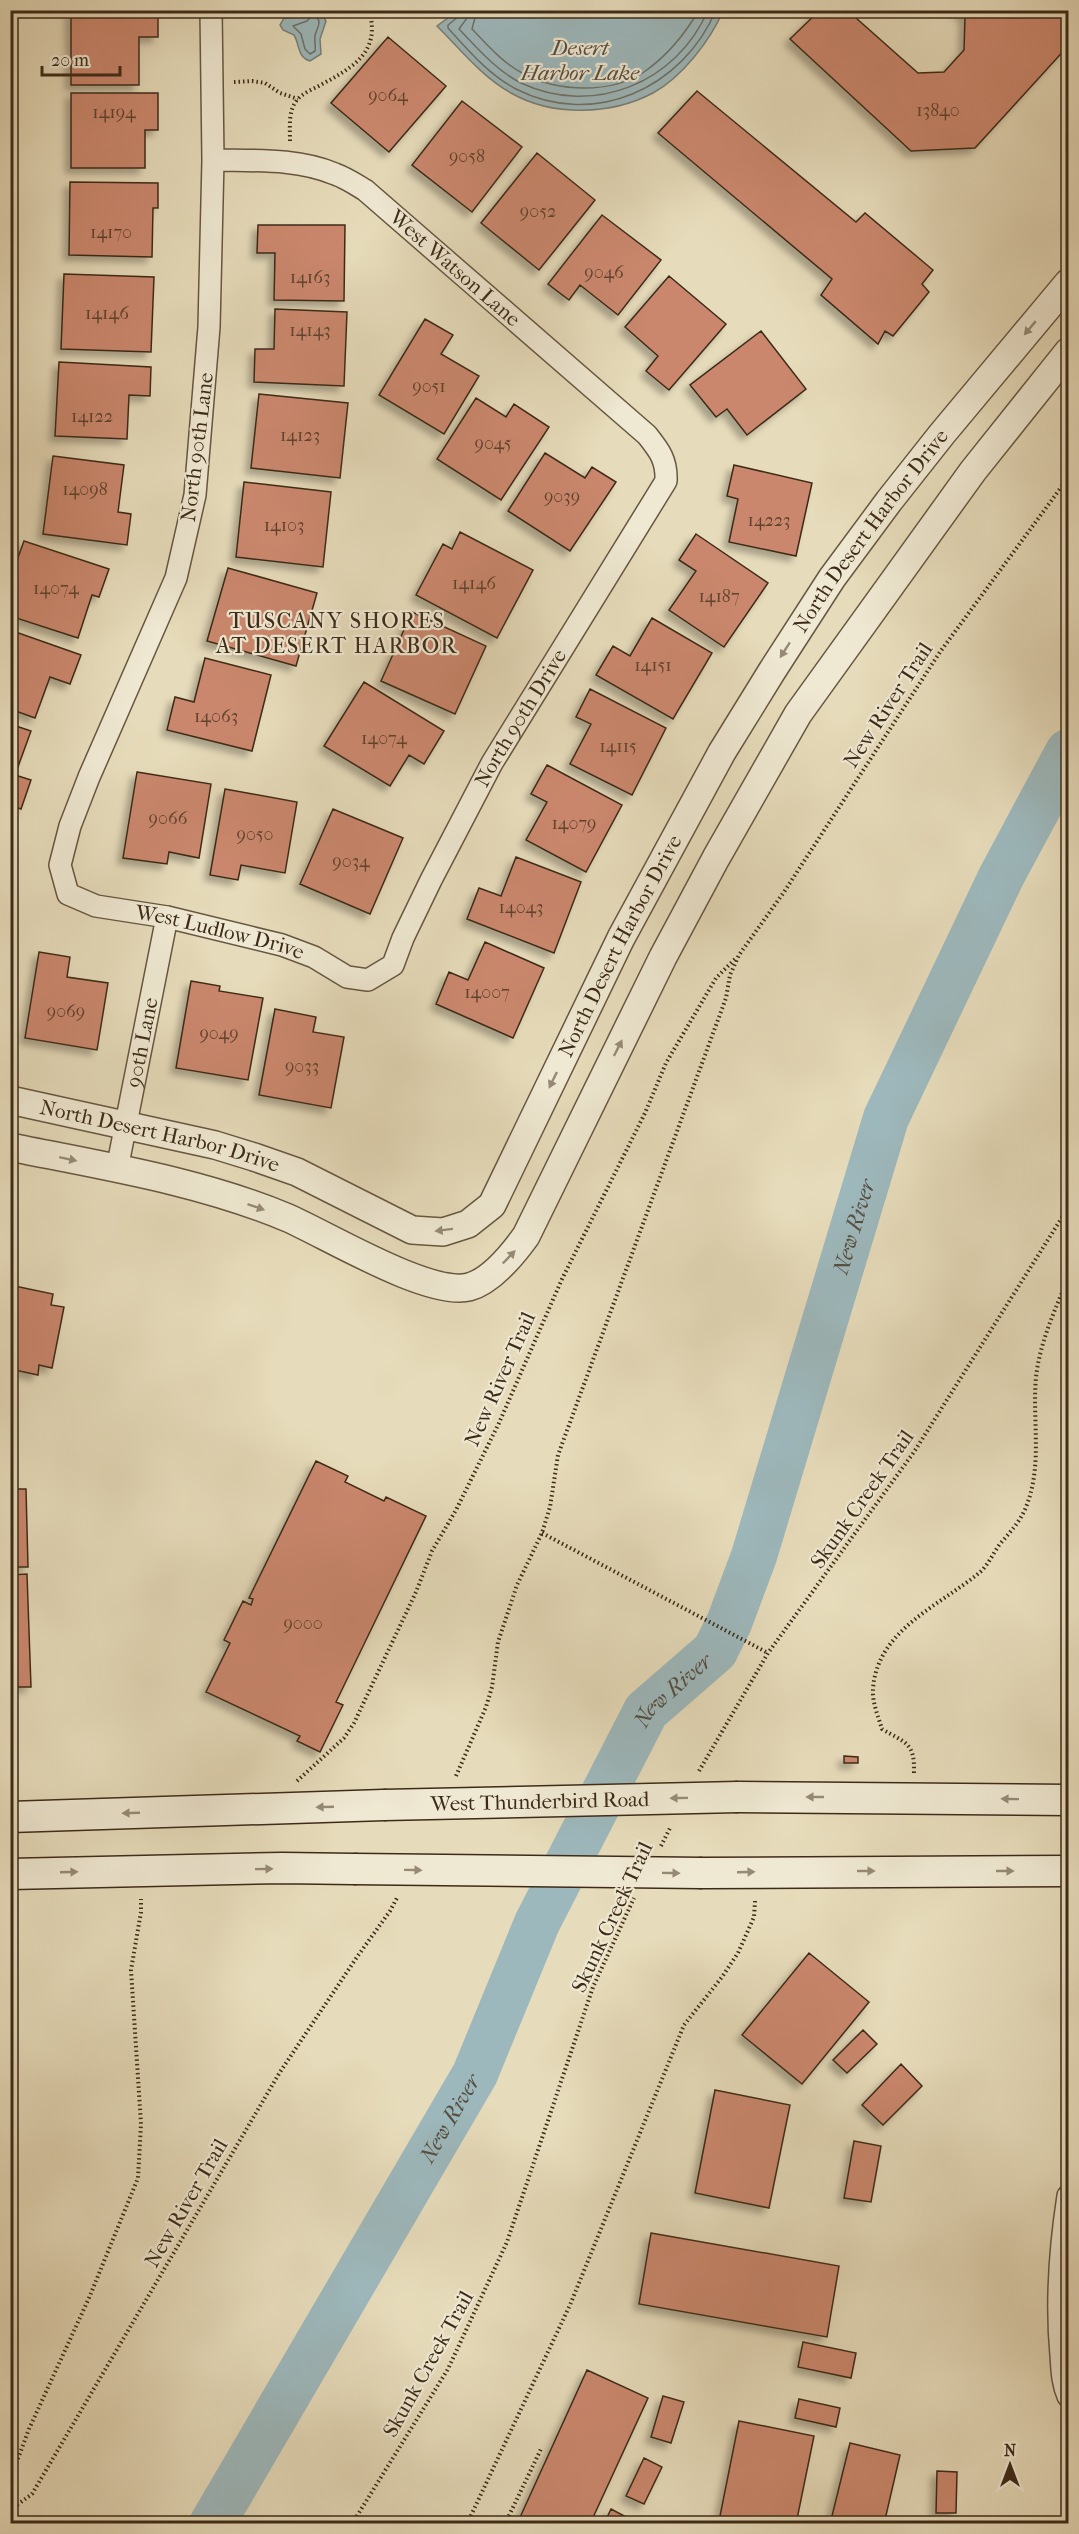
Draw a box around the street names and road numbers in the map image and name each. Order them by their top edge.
street label: West Watson Lane [384,204,525,331]
street label: North 90th Lane [176,371,218,523]
street label: North Desert Harbor Drive [788,424,953,637]
street label: New River Trail [839,638,937,772]
street label: North 90th Drive [470,645,571,791]
street label: North Desert Harbor Drive [553,831,687,1061]
street label: West Ludlow Drive [133,900,308,964]
street label: 90th Lane [121,995,163,1090]
street label: North Desert Harbor Drive [38,1095,283,1177]
street label: New River Trail [460,1308,540,1450]
street label: Skunk Creek Trail [805,1425,919,1573]
street label: West Thunderbird Road [429,1787,650,1816]
street label: Skunk Creek Trail [567,1838,657,1996]
street label: New River Trail [140,2134,233,2271]
street label: Skunk Creek Trail [378,2287,478,2441]

